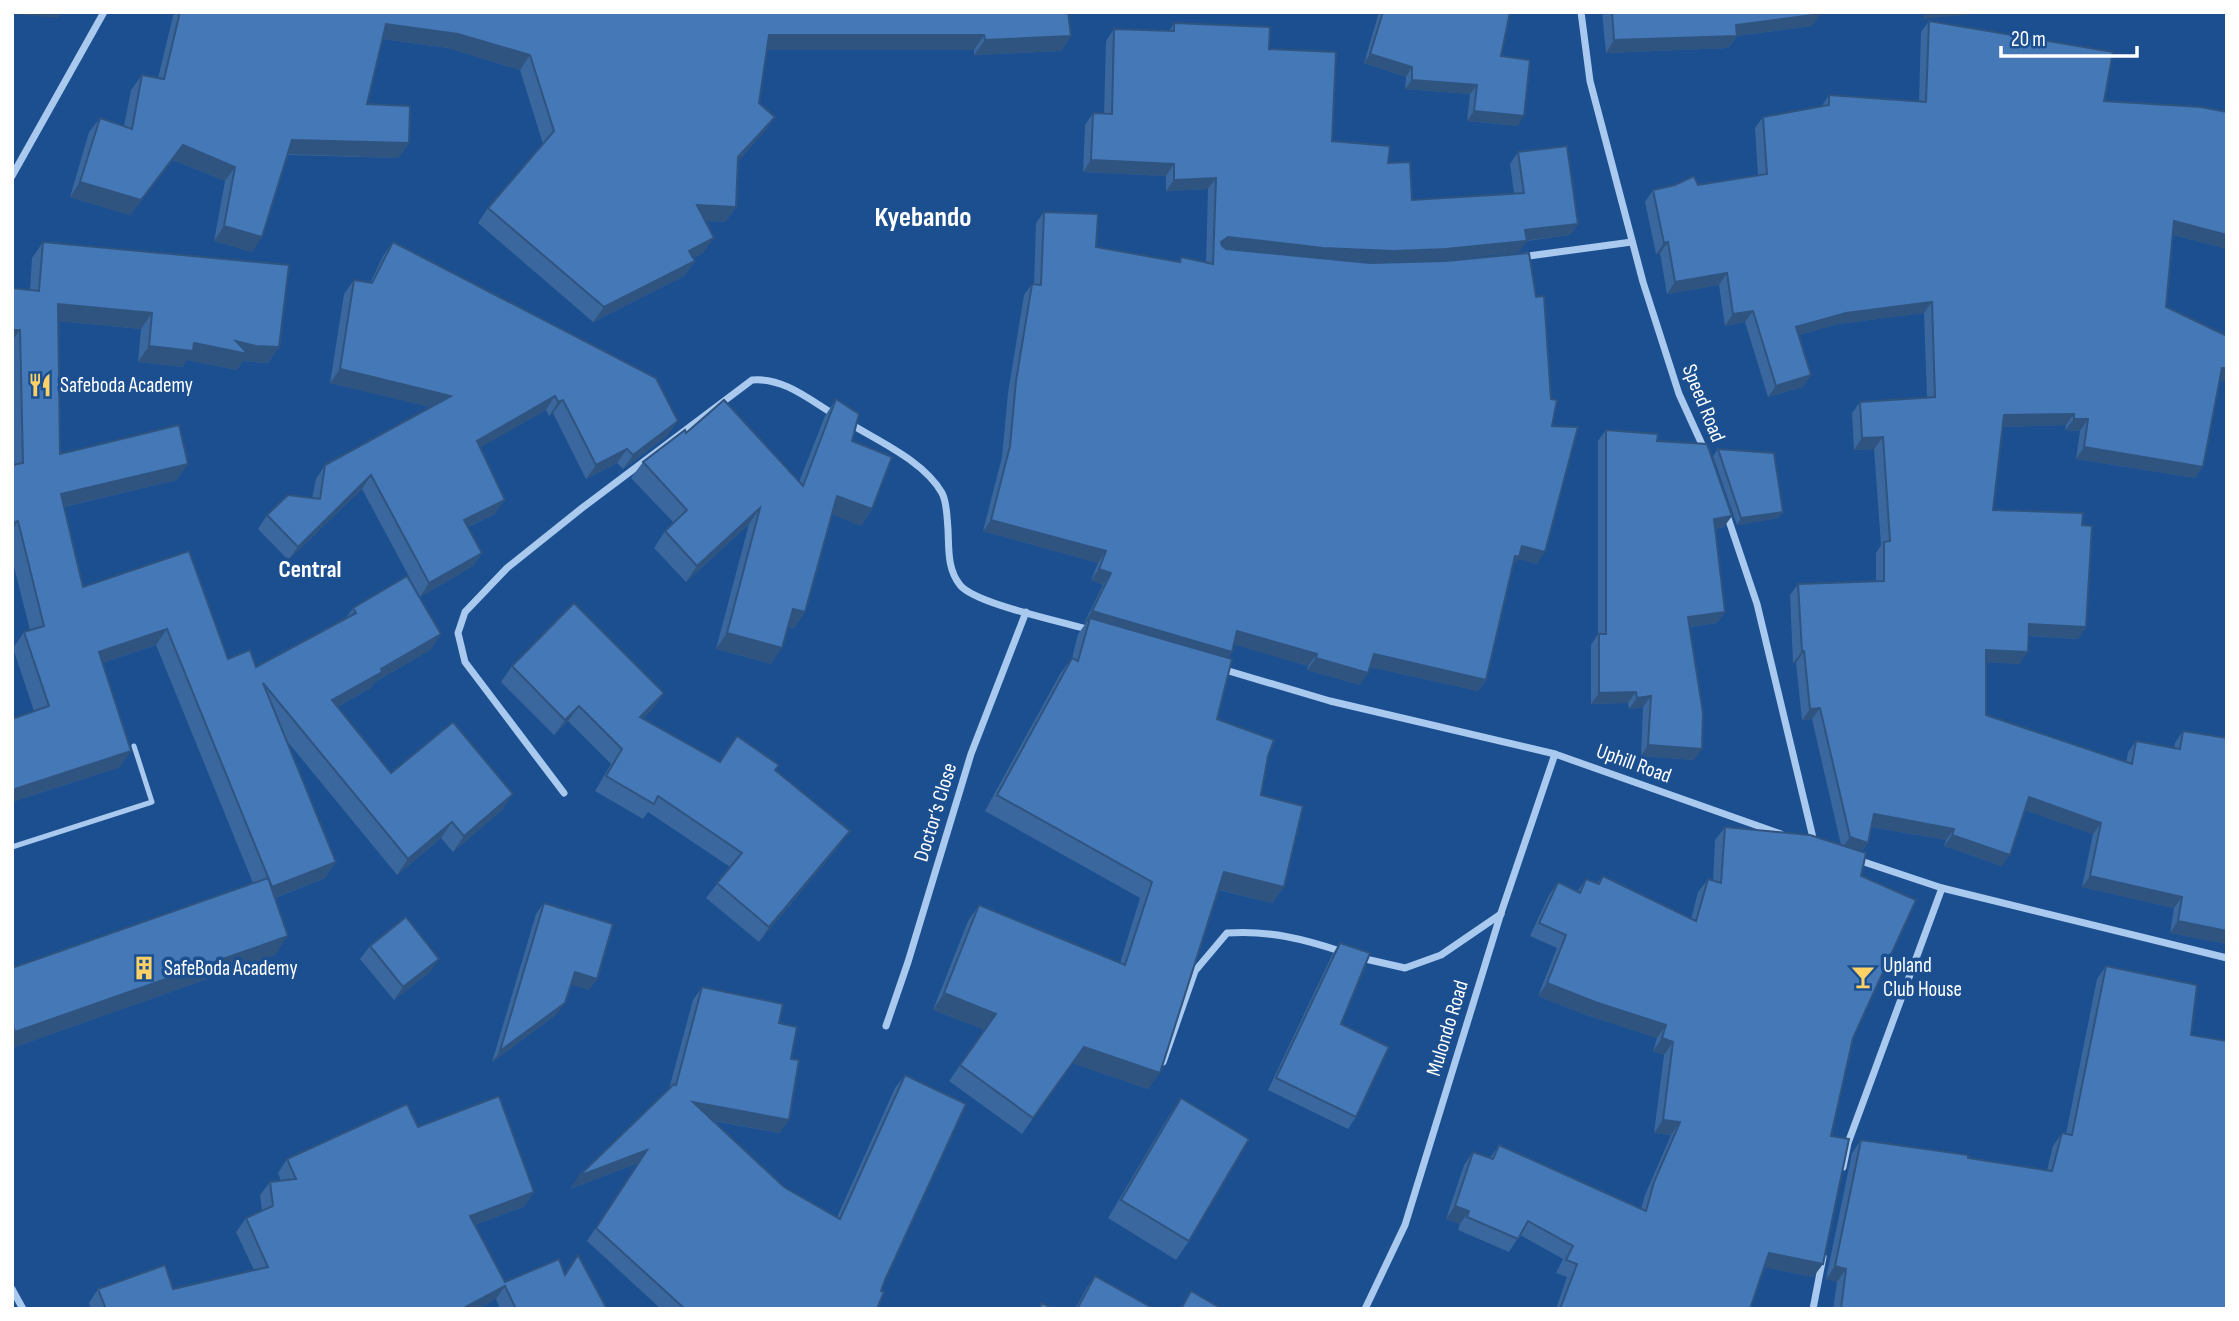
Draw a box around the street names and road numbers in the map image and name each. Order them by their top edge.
street label: Speed Road [1677,361,1730,446]
street label: Uphill Road [1593,738,1675,789]
street label: Doctor’s Close [909,760,962,864]
street label: Mulondo Road [1421,977,1474,1079]

